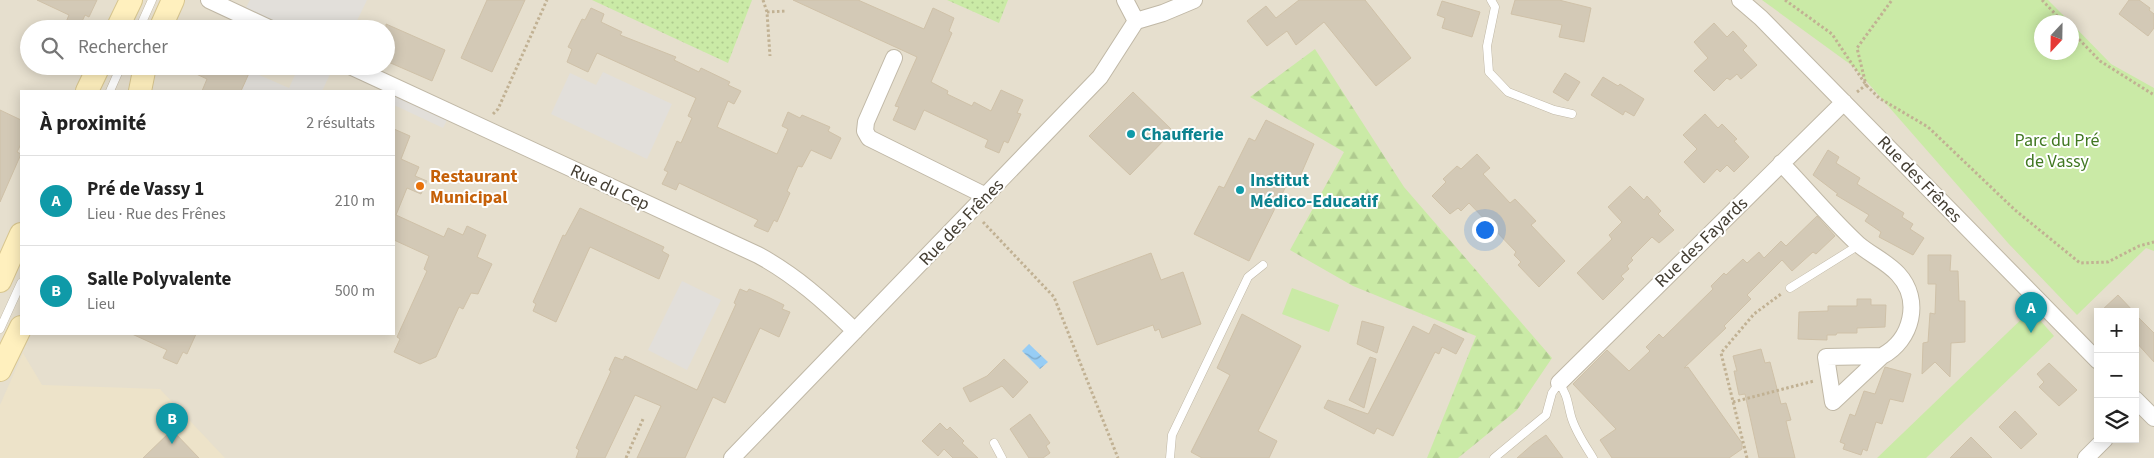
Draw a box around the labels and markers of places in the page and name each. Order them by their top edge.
place label: Chaufferie [1141,122,1224,147]
marker: Chaufferie [1125,128,1137,140]
place label: Restaurant Municipal [430,164,517,210]
place label: Institut Médico-Educatif [1250,168,1379,214]
marker: Restaurant Municipal [414,180,426,192]
marker: Institut Médico-Educatif [1234,184,1246,196]
pin: A [2015,292,2047,333]
pin: B [156,403,188,444]

